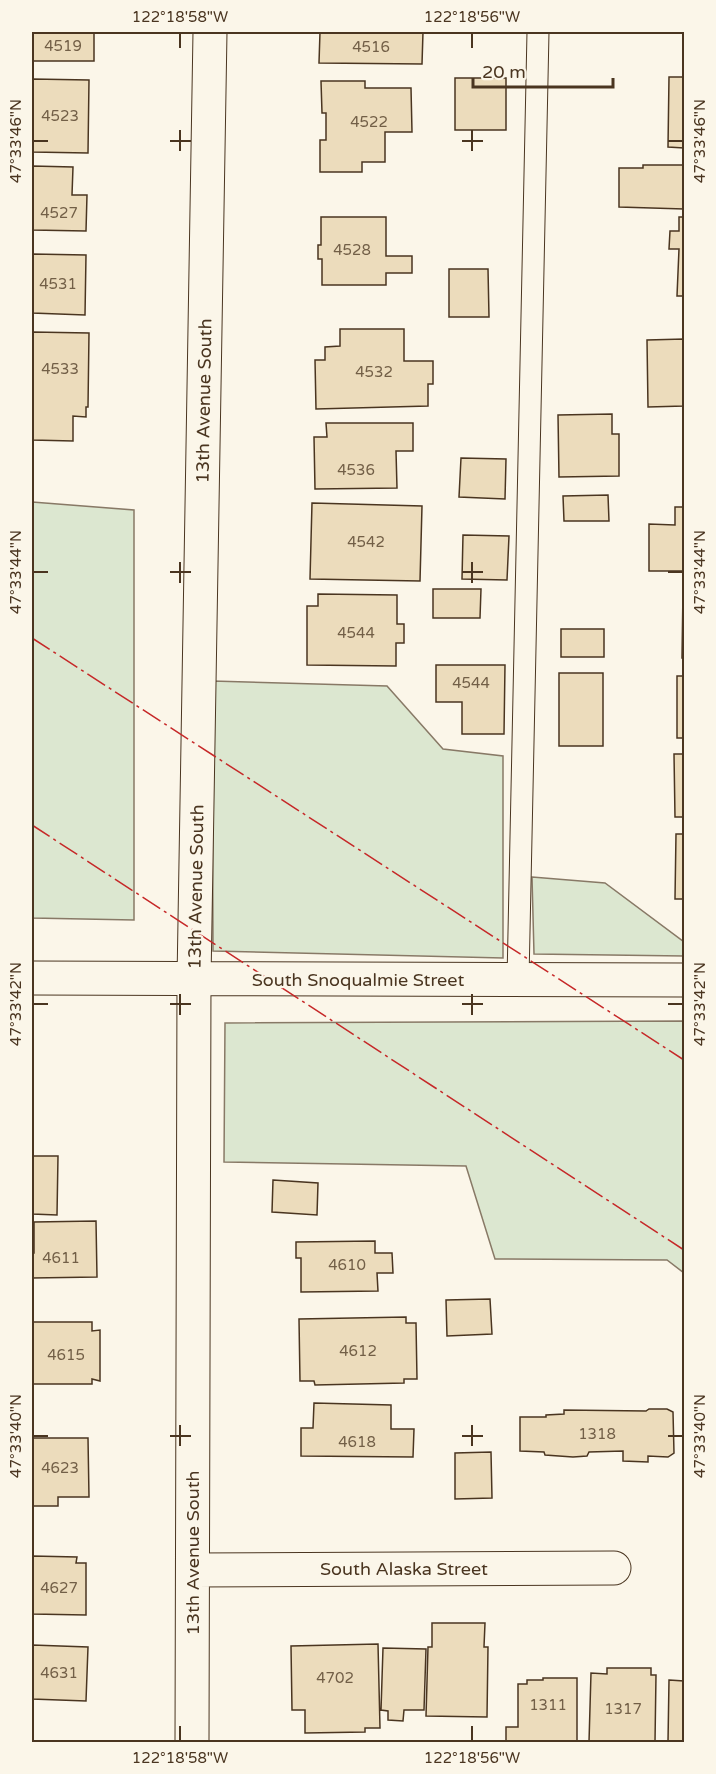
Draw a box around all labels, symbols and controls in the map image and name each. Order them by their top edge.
text: 122°18'58"W [132,8,228,26]
text: 122°18'56"W [424,8,520,26]
house number: 4519 [44,37,82,55]
house number: 4516 [352,38,390,56]
scale bar [473,51,612,89]
text: 20 m [482,61,526,83]
text: 47°33'46"N [7,99,25,183]
text: 47°33'46"N [691,99,709,183]
house number: 4523 [41,107,79,125]
house number: 4522 [350,113,388,131]
house number: 4527 [40,204,78,222]
house number: 4528 [333,241,371,259]
house number: 4531 [39,275,77,293]
street label: 13th Avenue South [192,318,216,484]
house number: 4533 [41,360,79,378]
house number: 4532 [355,363,393,381]
house number: 4536 [337,461,375,479]
text: 47°33'44"N [7,530,25,614]
text: 47°33'44"N [691,530,709,614]
house number: 4542 [347,533,385,551]
house number: 4544 [337,624,375,642]
house number: 4544 [452,674,490,692]
street label: 13th Avenue South [184,804,208,970]
text: 47°33'42"N [7,962,25,1046]
text: 47°33'42"N [691,962,709,1046]
street label: South Snoqualmie Street [252,969,464,991]
house number: 4611 [42,1249,80,1267]
house number: 4610 [328,1256,366,1274]
house number: 4612 [339,1342,377,1360]
house number: 4615 [47,1346,85,1364]
text: 47°33'40"N [7,1394,25,1478]
text: 47°33'40"N [691,1394,709,1478]
house number: 1318 [578,1425,616,1443]
house number: 4618 [338,1433,376,1451]
house number: 4623 [41,1459,79,1477]
street label: 13th Avenue South [182,1470,204,1636]
street label: South Alaska Street [320,1558,488,1580]
house number: 4627 [40,1579,78,1597]
house number: 4631 [40,1664,78,1682]
house number: 4702 [316,1669,354,1687]
house number: 1311 [529,1696,567,1714]
house number: 1317 [604,1700,642,1718]
text: 122°18'58"W [132,1749,228,1767]
text: 122°18'56"W [424,1749,520,1767]

